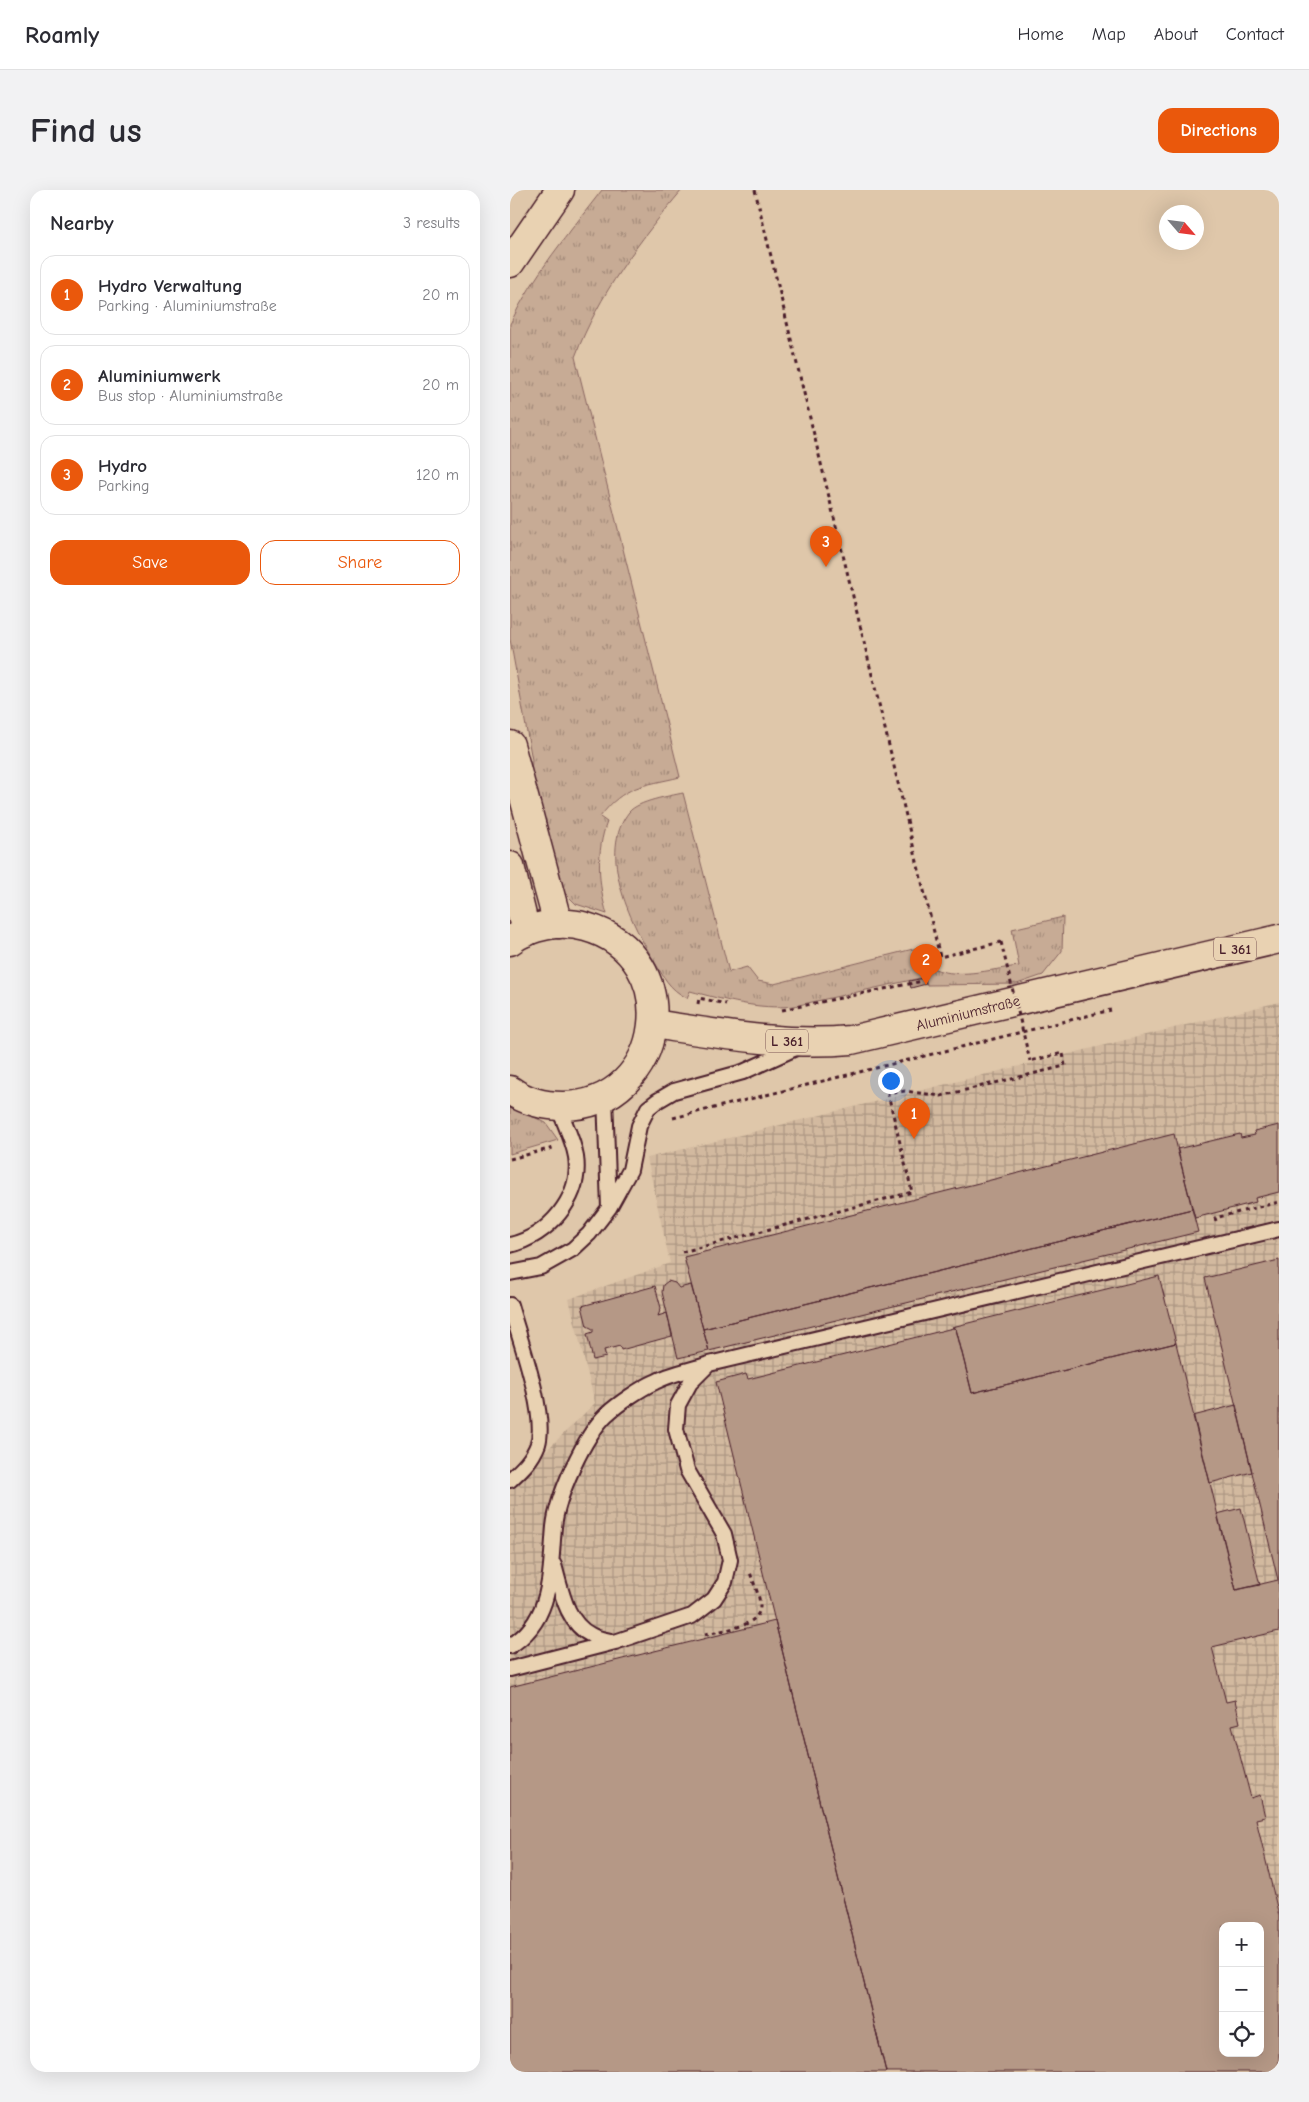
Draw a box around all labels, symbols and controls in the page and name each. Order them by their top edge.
text: Roamly [25,21,99,49]
text: Home [1017,24,1064,45]
text: Map [1092,24,1126,45]
text: About [1154,24,1198,45]
text: Contact [1226,24,1284,45]
button: Directions [1158,108,1279,153]
text: Find us [30,110,142,151]
north arrow [1159,205,1204,250]
text: Nearby [50,211,114,235]
text: 3 results [403,214,460,232]
text: Hydro Verwaltung [98,275,243,297]
text: 1 [64,286,70,304]
text: 20 m [422,286,459,304]
text: Parking · Aluminiumstraße [98,297,277,315]
text: Aluminiumwerk [98,365,220,387]
text: 2 [63,376,71,394]
text: 20 m [422,376,459,394]
text: Bus stop · Aluminiumstraße [98,387,283,405]
text: Hydro [98,455,147,477]
text: 3 [63,466,71,484]
text: 120 m [416,466,459,484]
text: Parking [98,477,150,495]
pin: 3 [810,526,842,567]
button: Save [50,540,250,585]
button: Share [260,540,460,585]
road number: L 361 [1214,938,1256,961]
pin: 2 [910,944,942,985]
street label: Aluminiumstraße [914,991,1022,1035]
road number: L 361 [766,1029,808,1052]
your location [878,1068,904,1094]
pin: 1 [898,1098,930,1139]
map controls [1219,1922,1264,2057]
button: + [1219,1922,1264,1967]
button: − [1219,1967,1264,2012]
button: locate [1219,2012,1264,2057]

